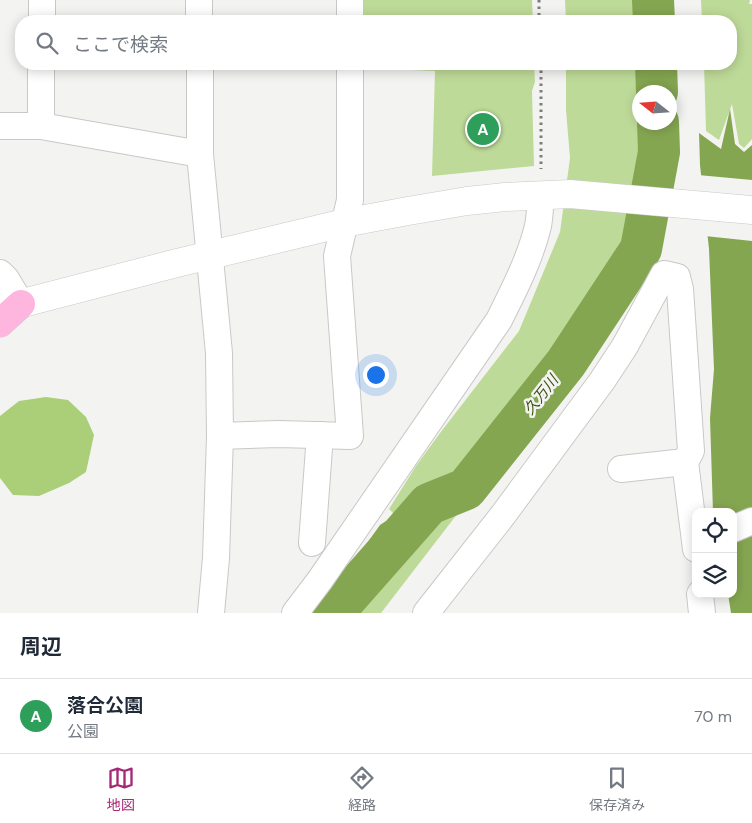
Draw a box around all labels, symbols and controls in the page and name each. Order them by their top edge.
search box [15,15,737,70]
icon: search [33,29,61,57]
text: ここで検索 [73,32,168,57]
north arrow [632,85,677,130]
pin: A [467,110,499,148]
your location [363,362,389,388]
water label: 久万川 [519,370,564,419]
map controls [692,508,737,598]
button: locate [692,508,737,553]
button: layers [692,553,737,598]
text: 周辺 [20,633,62,661]
text: 落合公園 [67,693,143,718]
text: A [30,706,42,727]
text: 70 m [694,706,732,727]
text: 公園 [67,721,99,742]
tab: 地図 [107,764,135,814]
tab: 経路 [348,764,376,814]
tab: 保存済み [589,764,645,814]

